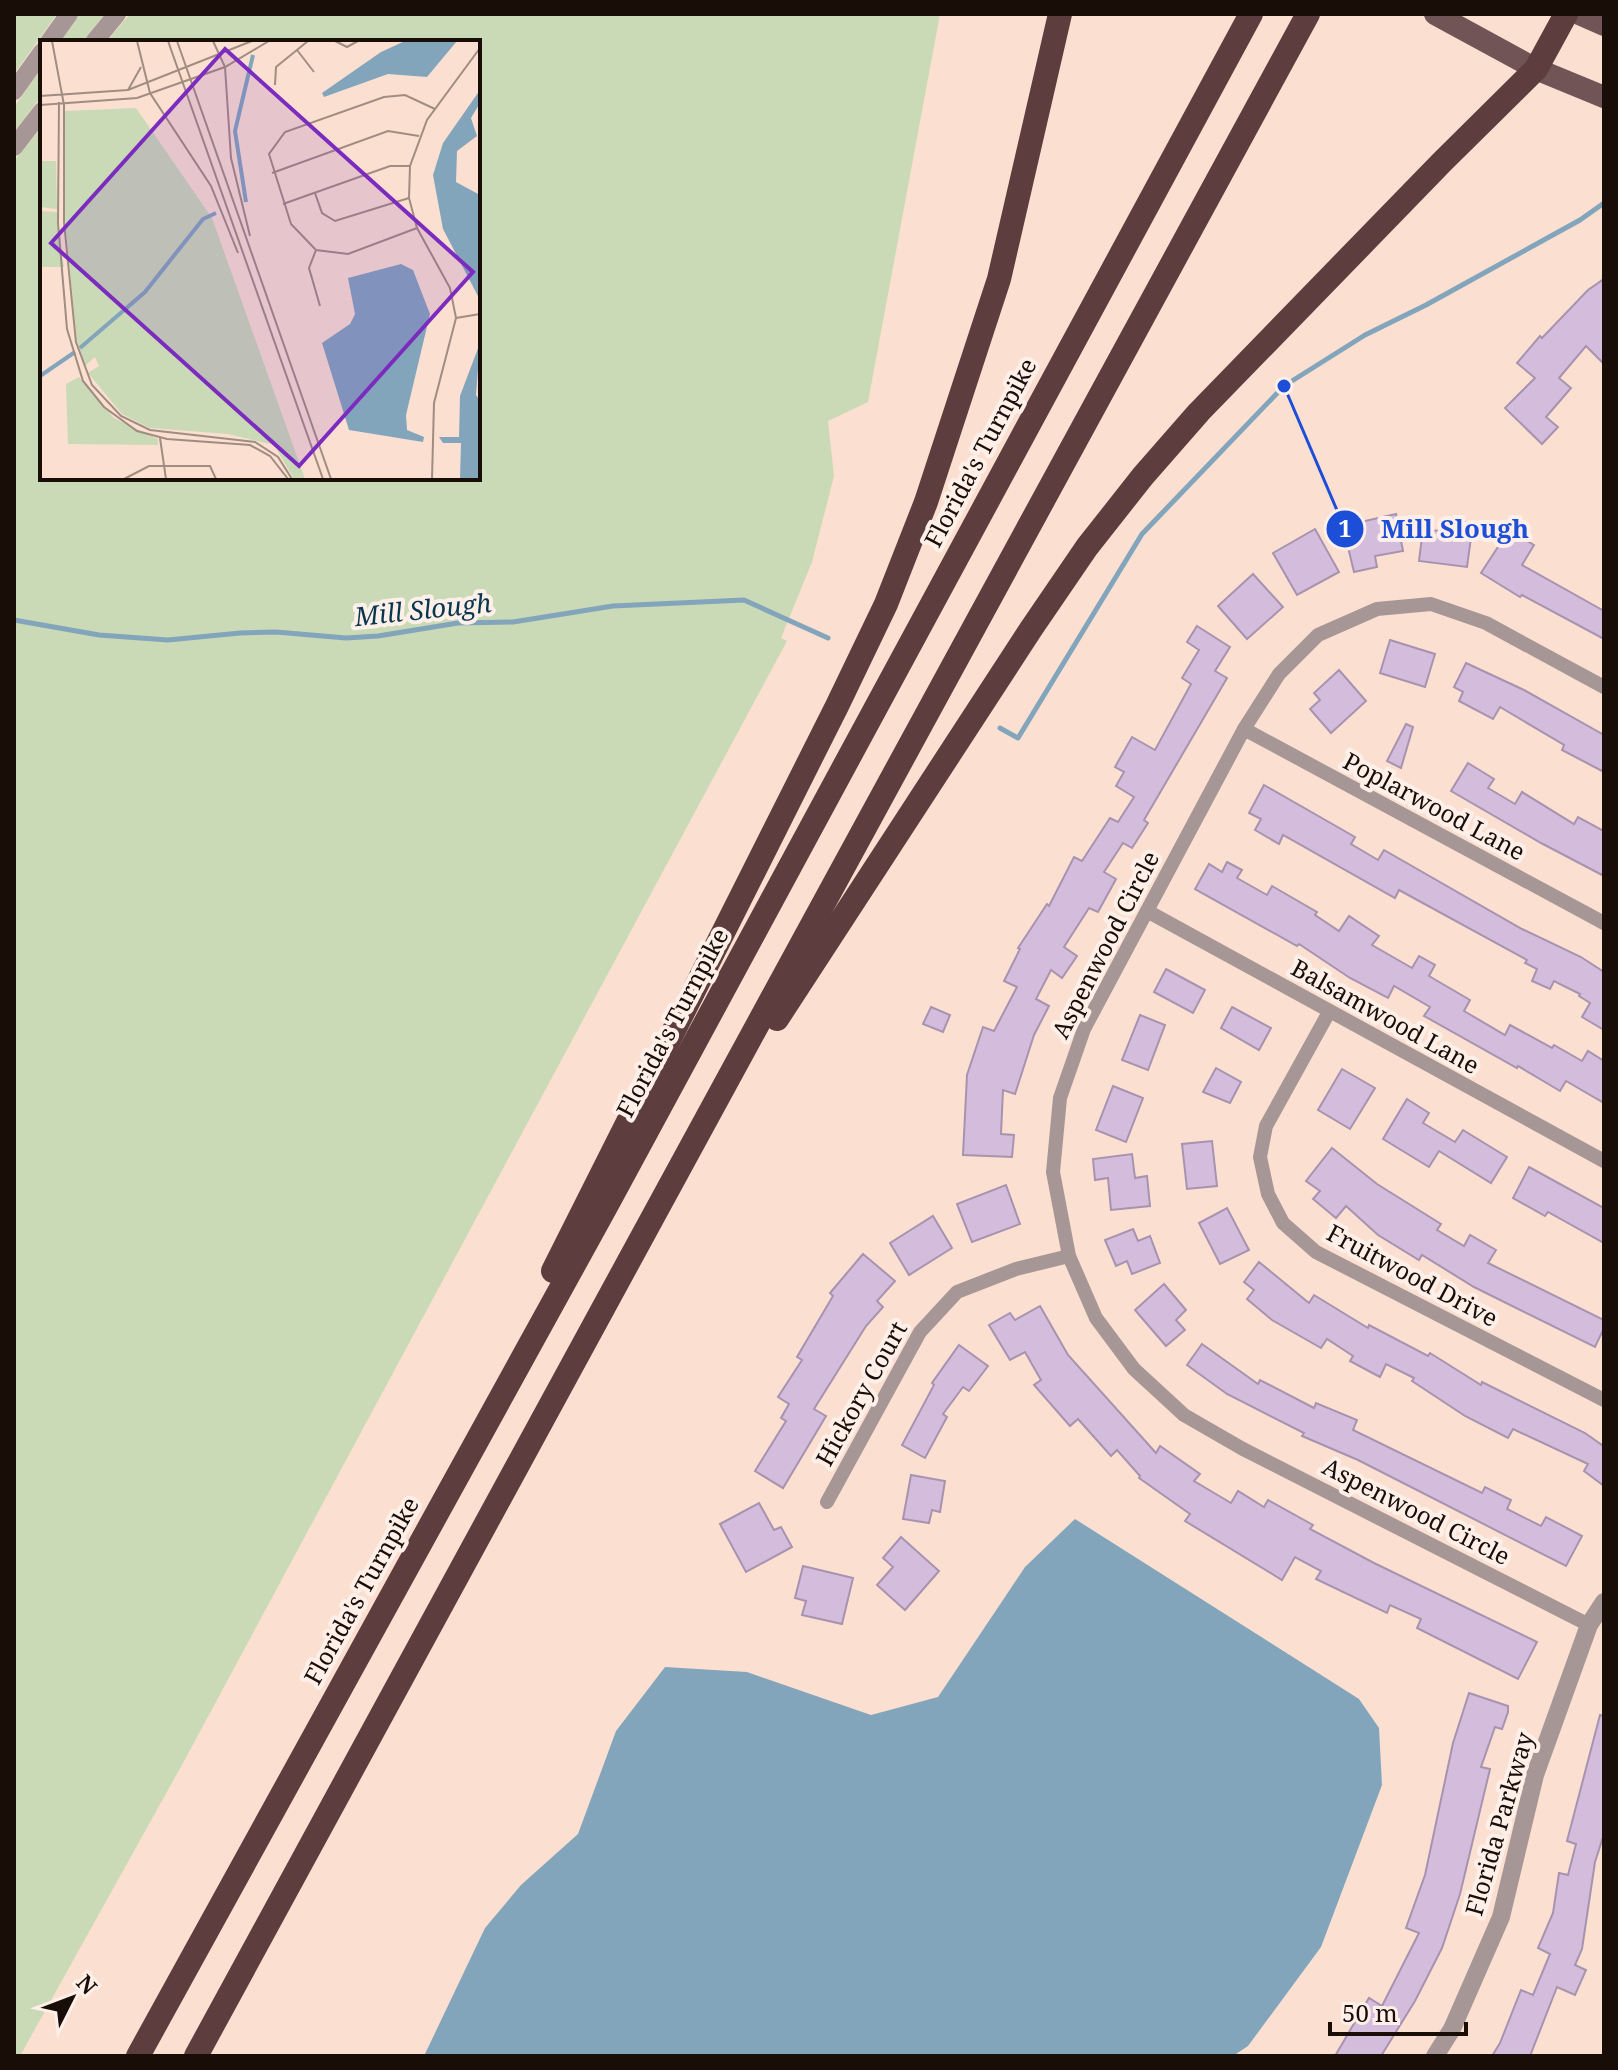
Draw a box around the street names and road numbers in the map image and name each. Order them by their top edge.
street label: Florida's Turnpike [916,352,1043,553]
street label: Poplarwood Lane [1338,744,1531,868]
street label: Aspenwood Circle [1043,845,1166,1044]
street label: Florida's Turnpike [608,922,735,1123]
street label: Balsamwood Lane [1286,950,1485,1081]
street label: Fruitwood Drive [1321,1216,1504,1334]
street label: Hickory Court [807,1315,914,1472]
street label: Aspenwood Circle [1317,1449,1516,1572]
street label: Florida's Turnpike [295,1491,426,1690]
street label: Florida Parkway [1457,1728,1541,1919]

